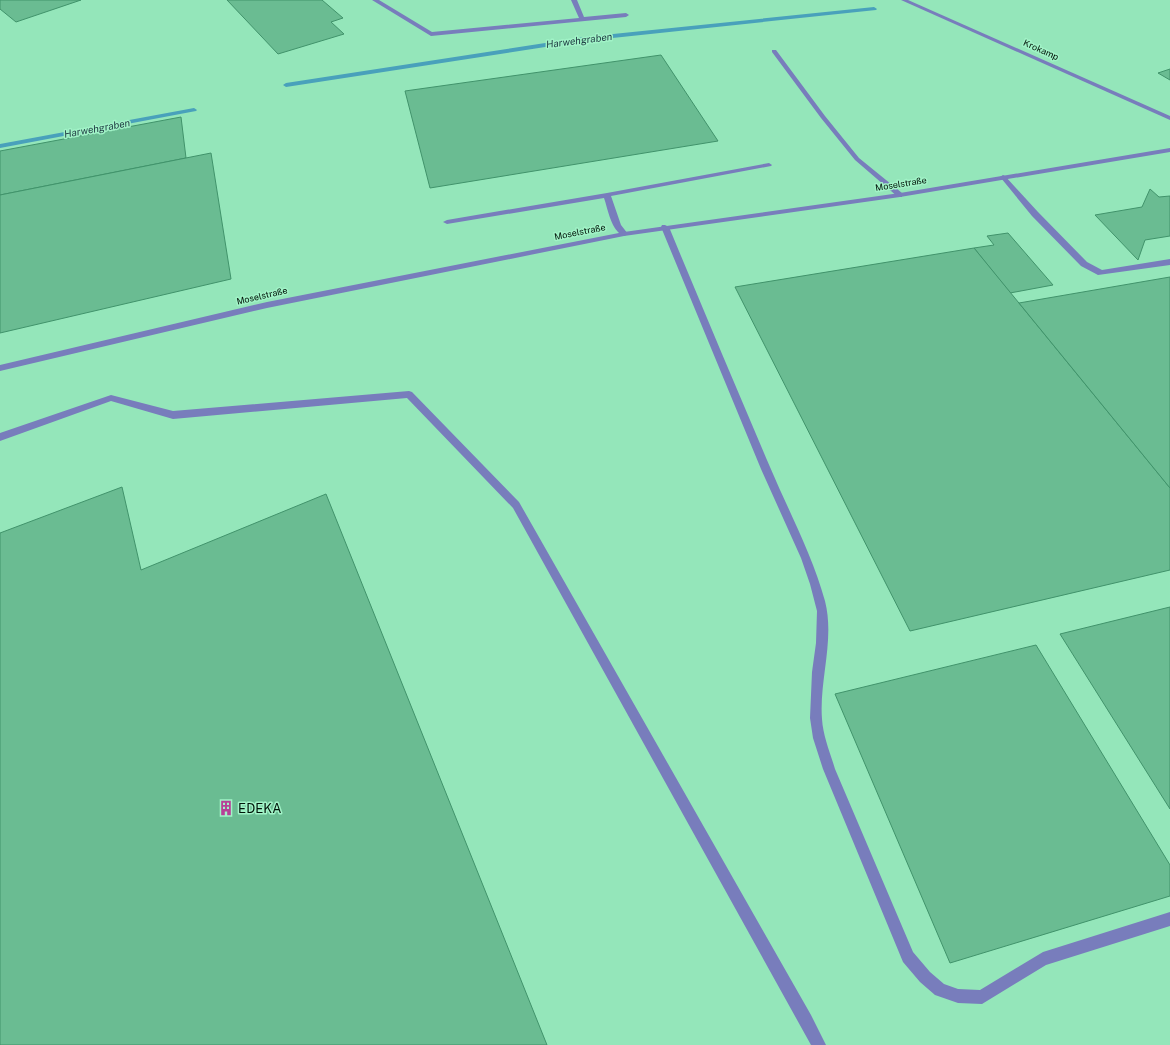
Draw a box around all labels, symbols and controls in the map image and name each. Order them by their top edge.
water label: Harwehgraben [545,30,613,50]
street label: Krokamp [1022,37,1061,62]
water label: Harwehgraben [63,116,131,140]
street label: Moselstraße [874,174,927,193]
street label: Moselstraße [553,221,606,242]
street label: Moselstraße [235,284,288,307]
building icon: EDEKA [217,799,235,817]
place label: EDEKA [238,801,282,816]

